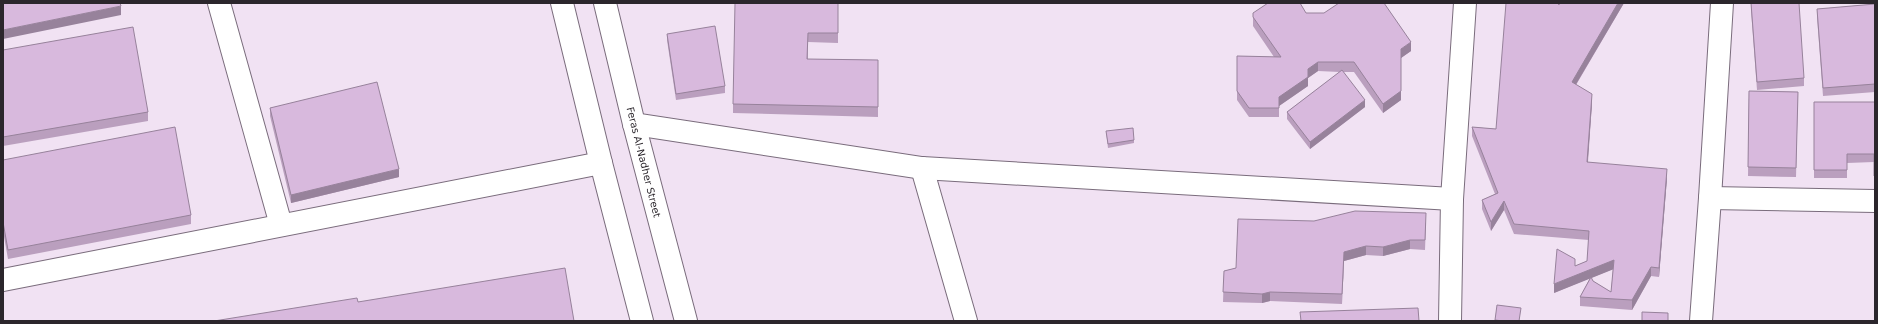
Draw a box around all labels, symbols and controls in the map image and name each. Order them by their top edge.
street label: Feras Al-Nadher Street [624,106,663,219]

